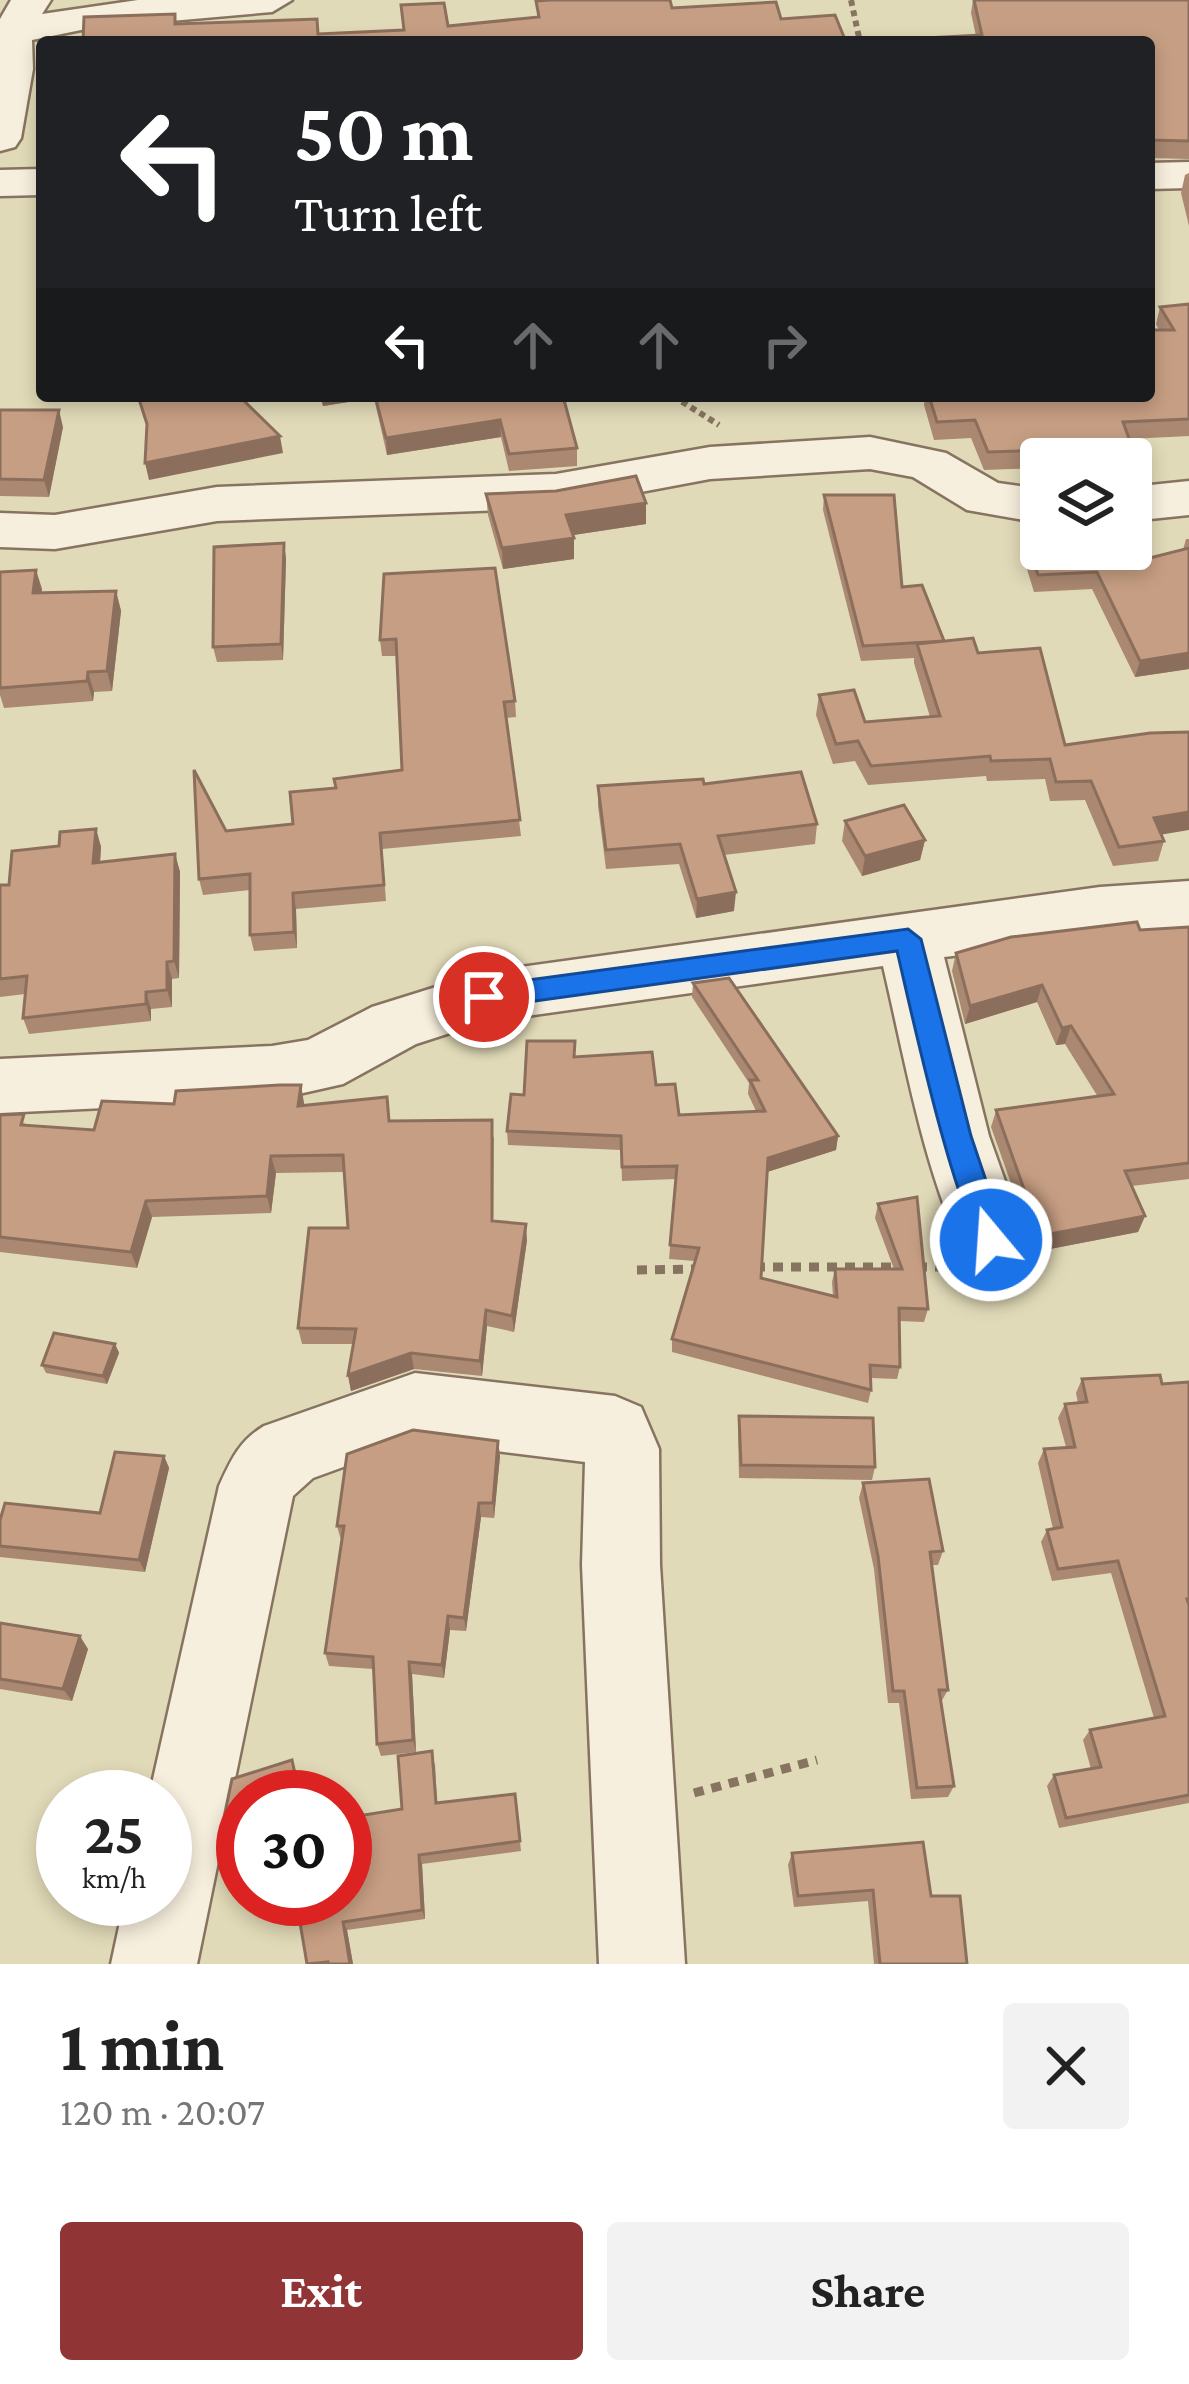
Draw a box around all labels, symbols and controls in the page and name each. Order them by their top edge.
icon: left [96,84,252,240]
text: 50 m [294,85,473,178]
text: Turn left [294,183,482,243]
icon: left [374,312,440,378]
icon: ahead [500,312,566,378]
icon: ahead [626,312,692,378]
icon: right [752,312,818,378]
map controls [1020,438,1152,570]
button: layers [1020,438,1152,570]
pin [433,946,535,1048]
icon: arrive [451,964,517,1030]
position arrow [928,1177,1054,1303]
speed limit sign: 30 [216,1770,372,1926]
text: 25 [84,1799,144,1866]
text: km/h [82,1861,146,1894]
button: close [1003,2003,1129,2129]
text: 1 min [60,2005,224,2085]
text: 120 m · 20:07 [60,2090,265,2133]
button: Exit [60,2222,583,2360]
button: Share [607,2222,1129,2360]

